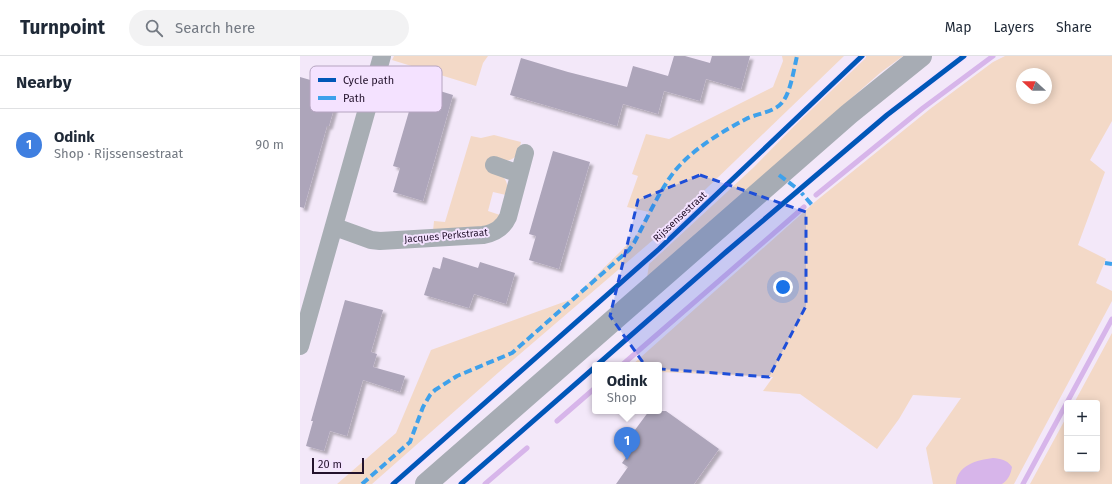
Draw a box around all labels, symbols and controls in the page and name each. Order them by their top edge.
search box [129,10,409,46]
text: Turnpoint [20,16,105,39]
icon: search [143,17,165,39]
text: Search here [175,19,255,37]
text: Map [945,19,971,36]
text: Layers [993,19,1034,36]
text: Share [1056,19,1092,36]
legend [310,66,442,112]
north arrow [1016,68,1052,104]
text: Nearby [16,72,71,93]
text: Cycle path [343,74,394,87]
text: Path [343,92,365,105]
text: Odink [54,128,95,146]
text: 1 [26,137,32,152]
text: 90 m [255,137,284,152]
text: Shop · Rijssensestraat [54,146,183,161]
street label: Rijssensestraat [651,189,709,245]
street label: Jacques Perkstraat [404,226,489,246]
your location [773,277,793,297]
popup [592,362,662,414]
text: Odink [607,372,647,390]
text: Shop [607,390,637,405]
map controls [1064,400,1100,472]
button: + [1064,400,1100,436]
pin: 1 [614,427,640,460]
button: − [1064,436,1100,472]
scale bar [312,456,364,475]
text: 20 m [318,458,342,471]

